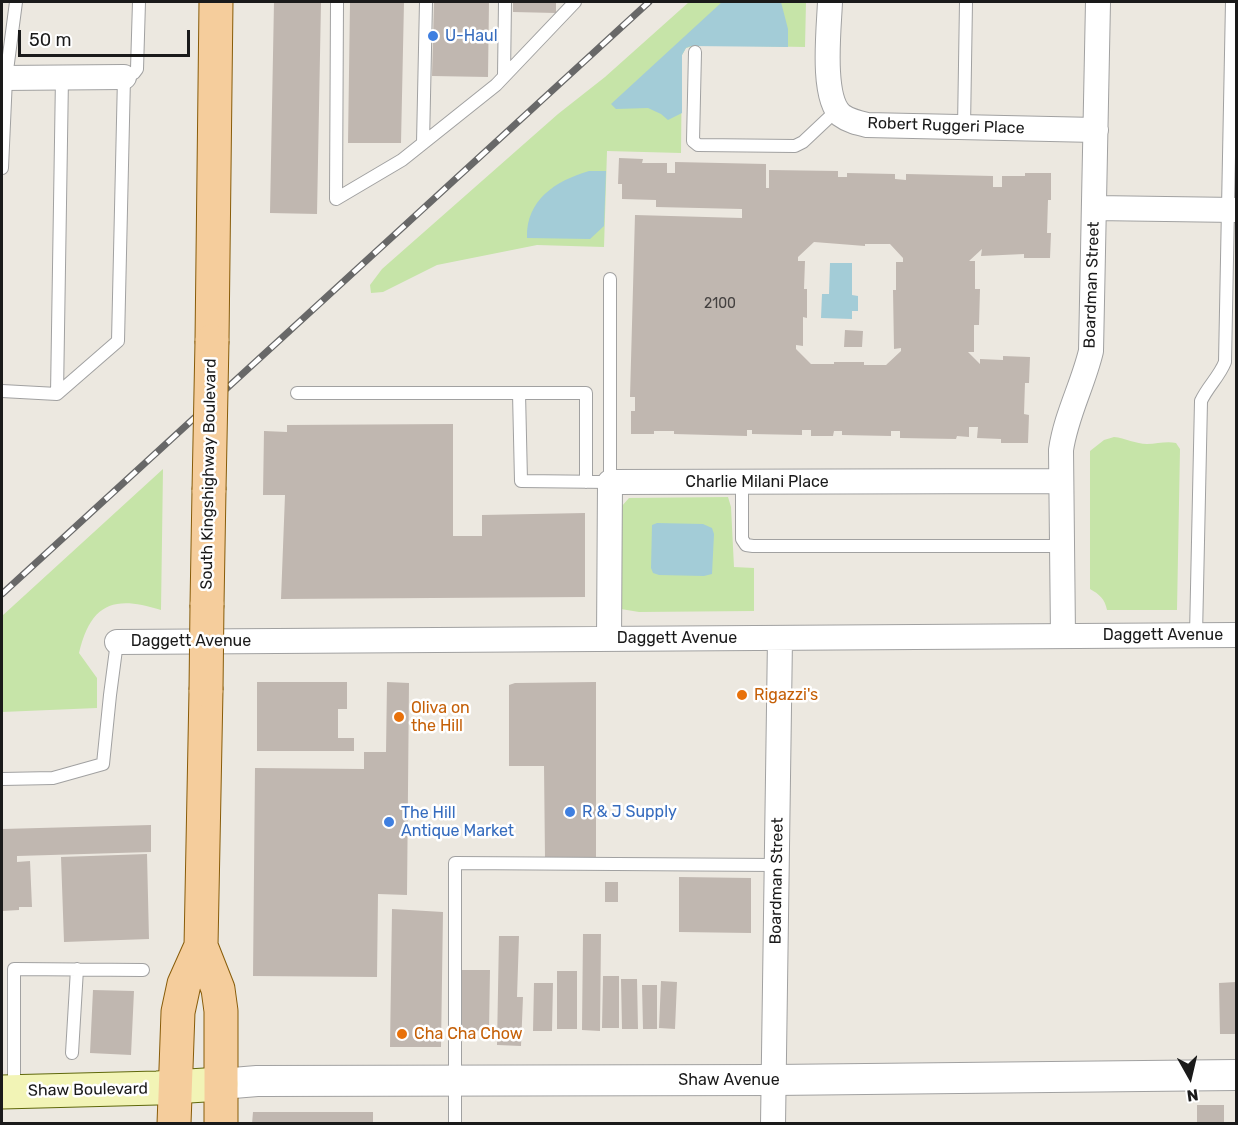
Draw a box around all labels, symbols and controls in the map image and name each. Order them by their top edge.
scale bar [21,18,194,56]
place label: U-Haul [445,26,498,46]
text: 50 m [29,29,72,51]
marker: U-Haul [426,29,440,43]
street label: Robert Ruggeri Place [867,114,1025,138]
street label: Boardman Street [1080,221,1104,349]
house number: 2100 [704,296,736,312]
street label: South Kingshighway Boulevard [197,358,221,590]
street label: Charlie Milani Place [685,472,829,492]
street label: Daggett Avenue [1103,625,1223,645]
street label: Daggett Avenue [617,628,737,648]
street label: Daggett Avenue [131,631,251,651]
place label: Rigazzi's [754,685,818,705]
marker: Rigazzi's [735,688,749,702]
place label: Oliva on the Hill [411,698,470,736]
marker: Oliva on the Hill [392,710,406,724]
place label: R & J Supply [582,802,677,822]
place label: The Hill Antique Market [401,803,514,841]
marker: R & J Supply [563,805,577,819]
marker: The Hill Antique Market [382,815,396,829]
street label: Boardman Street [766,817,788,945]
place label: Cha Cha Chow [414,1024,522,1044]
marker: Cha Cha Chow [395,1027,409,1041]
north arrow [1160,1047,1220,1107]
street label: Shaw Avenue [678,1070,780,1090]
street label: Shaw Boulevard [28,1079,148,1101]
text: N [1186,1085,1200,1106]

